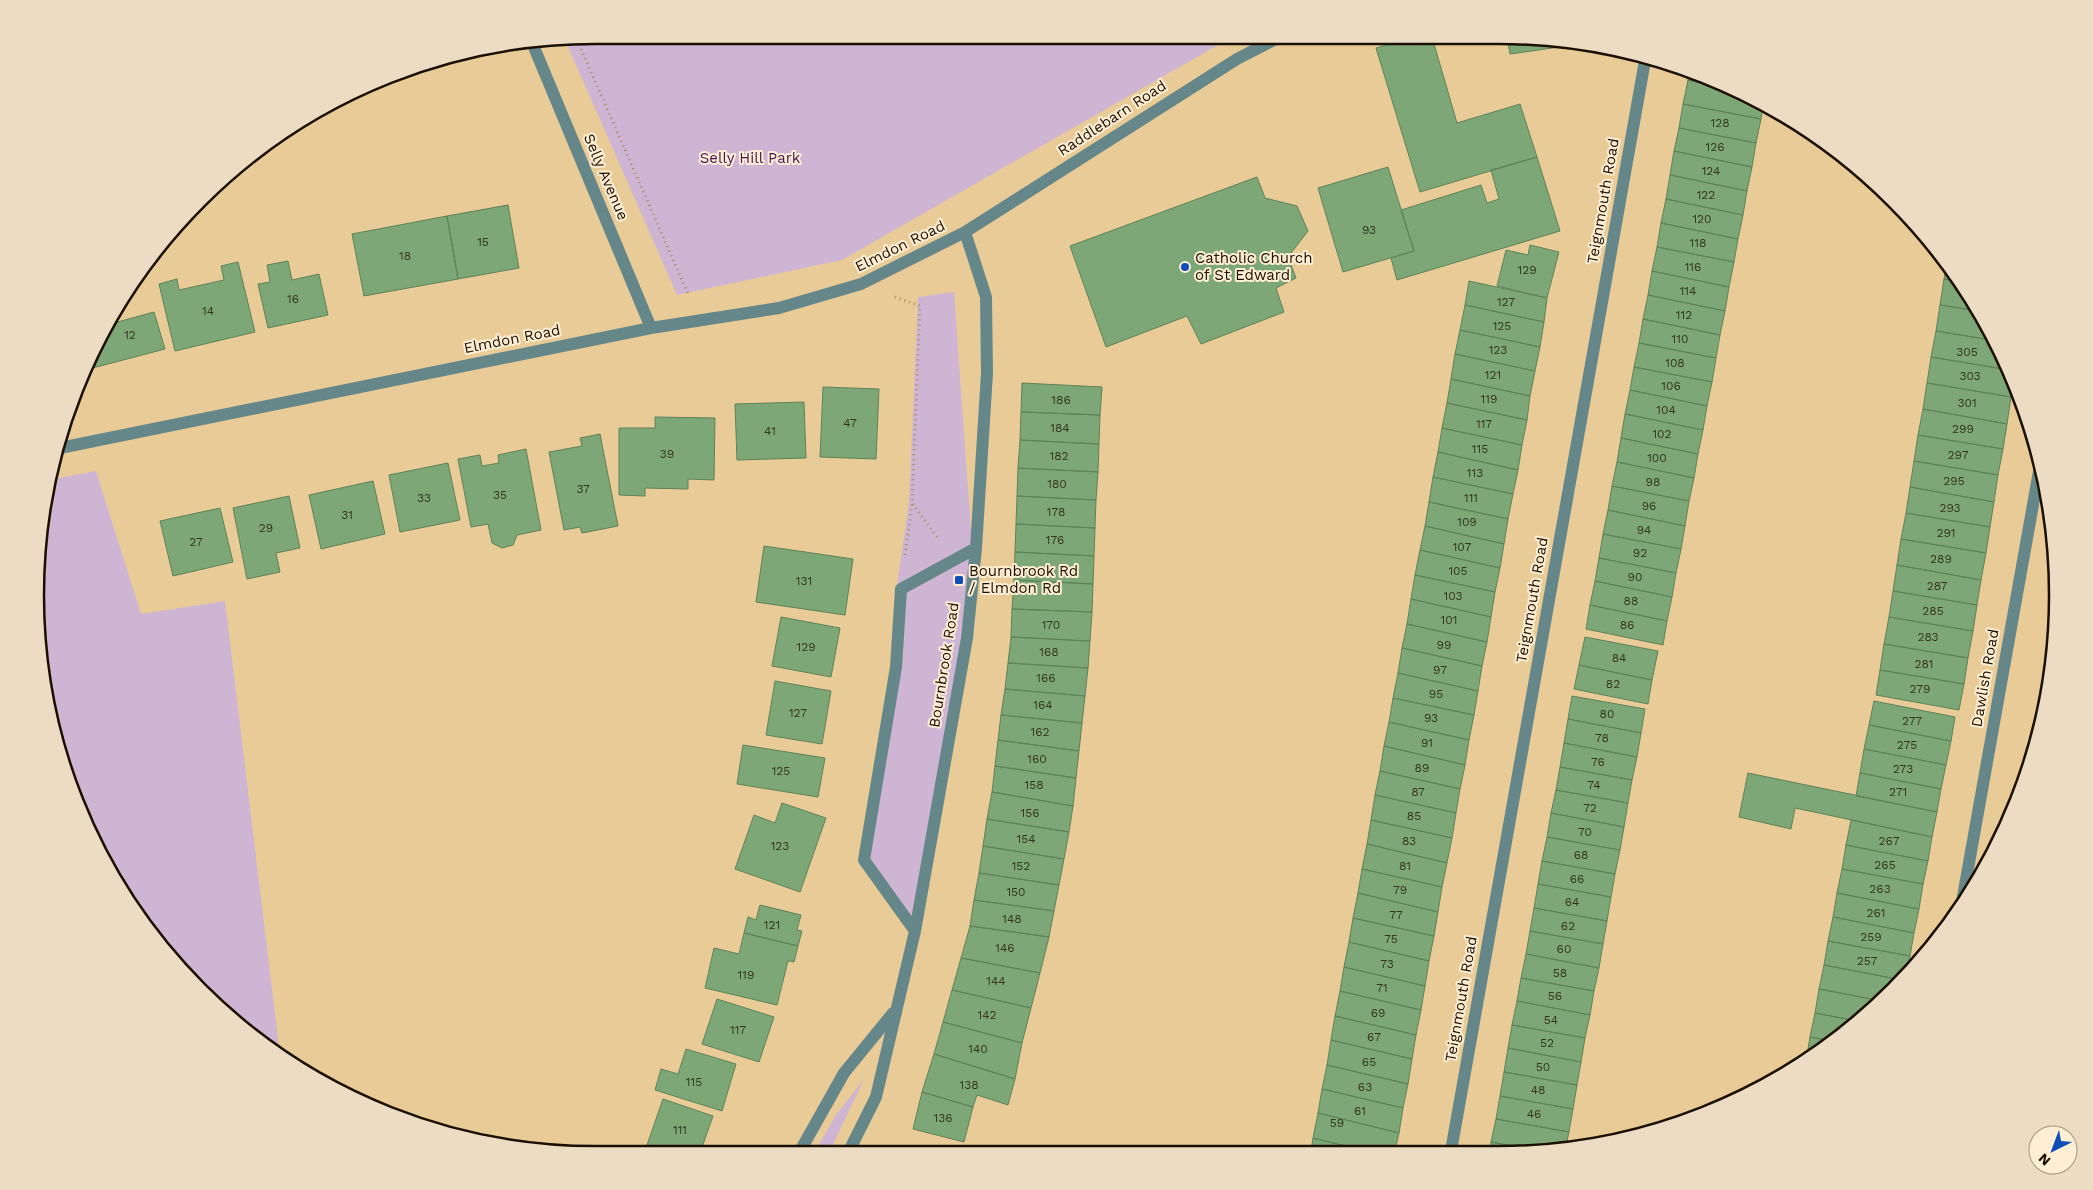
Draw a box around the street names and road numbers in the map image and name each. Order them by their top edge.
street label: Raddlebarn Road [1054,76,1170,160]
street label: Selly Avenue [580,131,632,223]
street label: Teignmouth Road [1583,137,1623,265]
street label: Elmdon Road [852,216,948,276]
street label: Elmdon Road [462,321,562,357]
street label: Teignmouth Road [1512,536,1552,664]
street label: Bournbrook Road [925,601,963,729]
street label: Dawlish Road [1968,628,2002,728]
street label: Teignmouth Road [1441,935,1481,1063]

